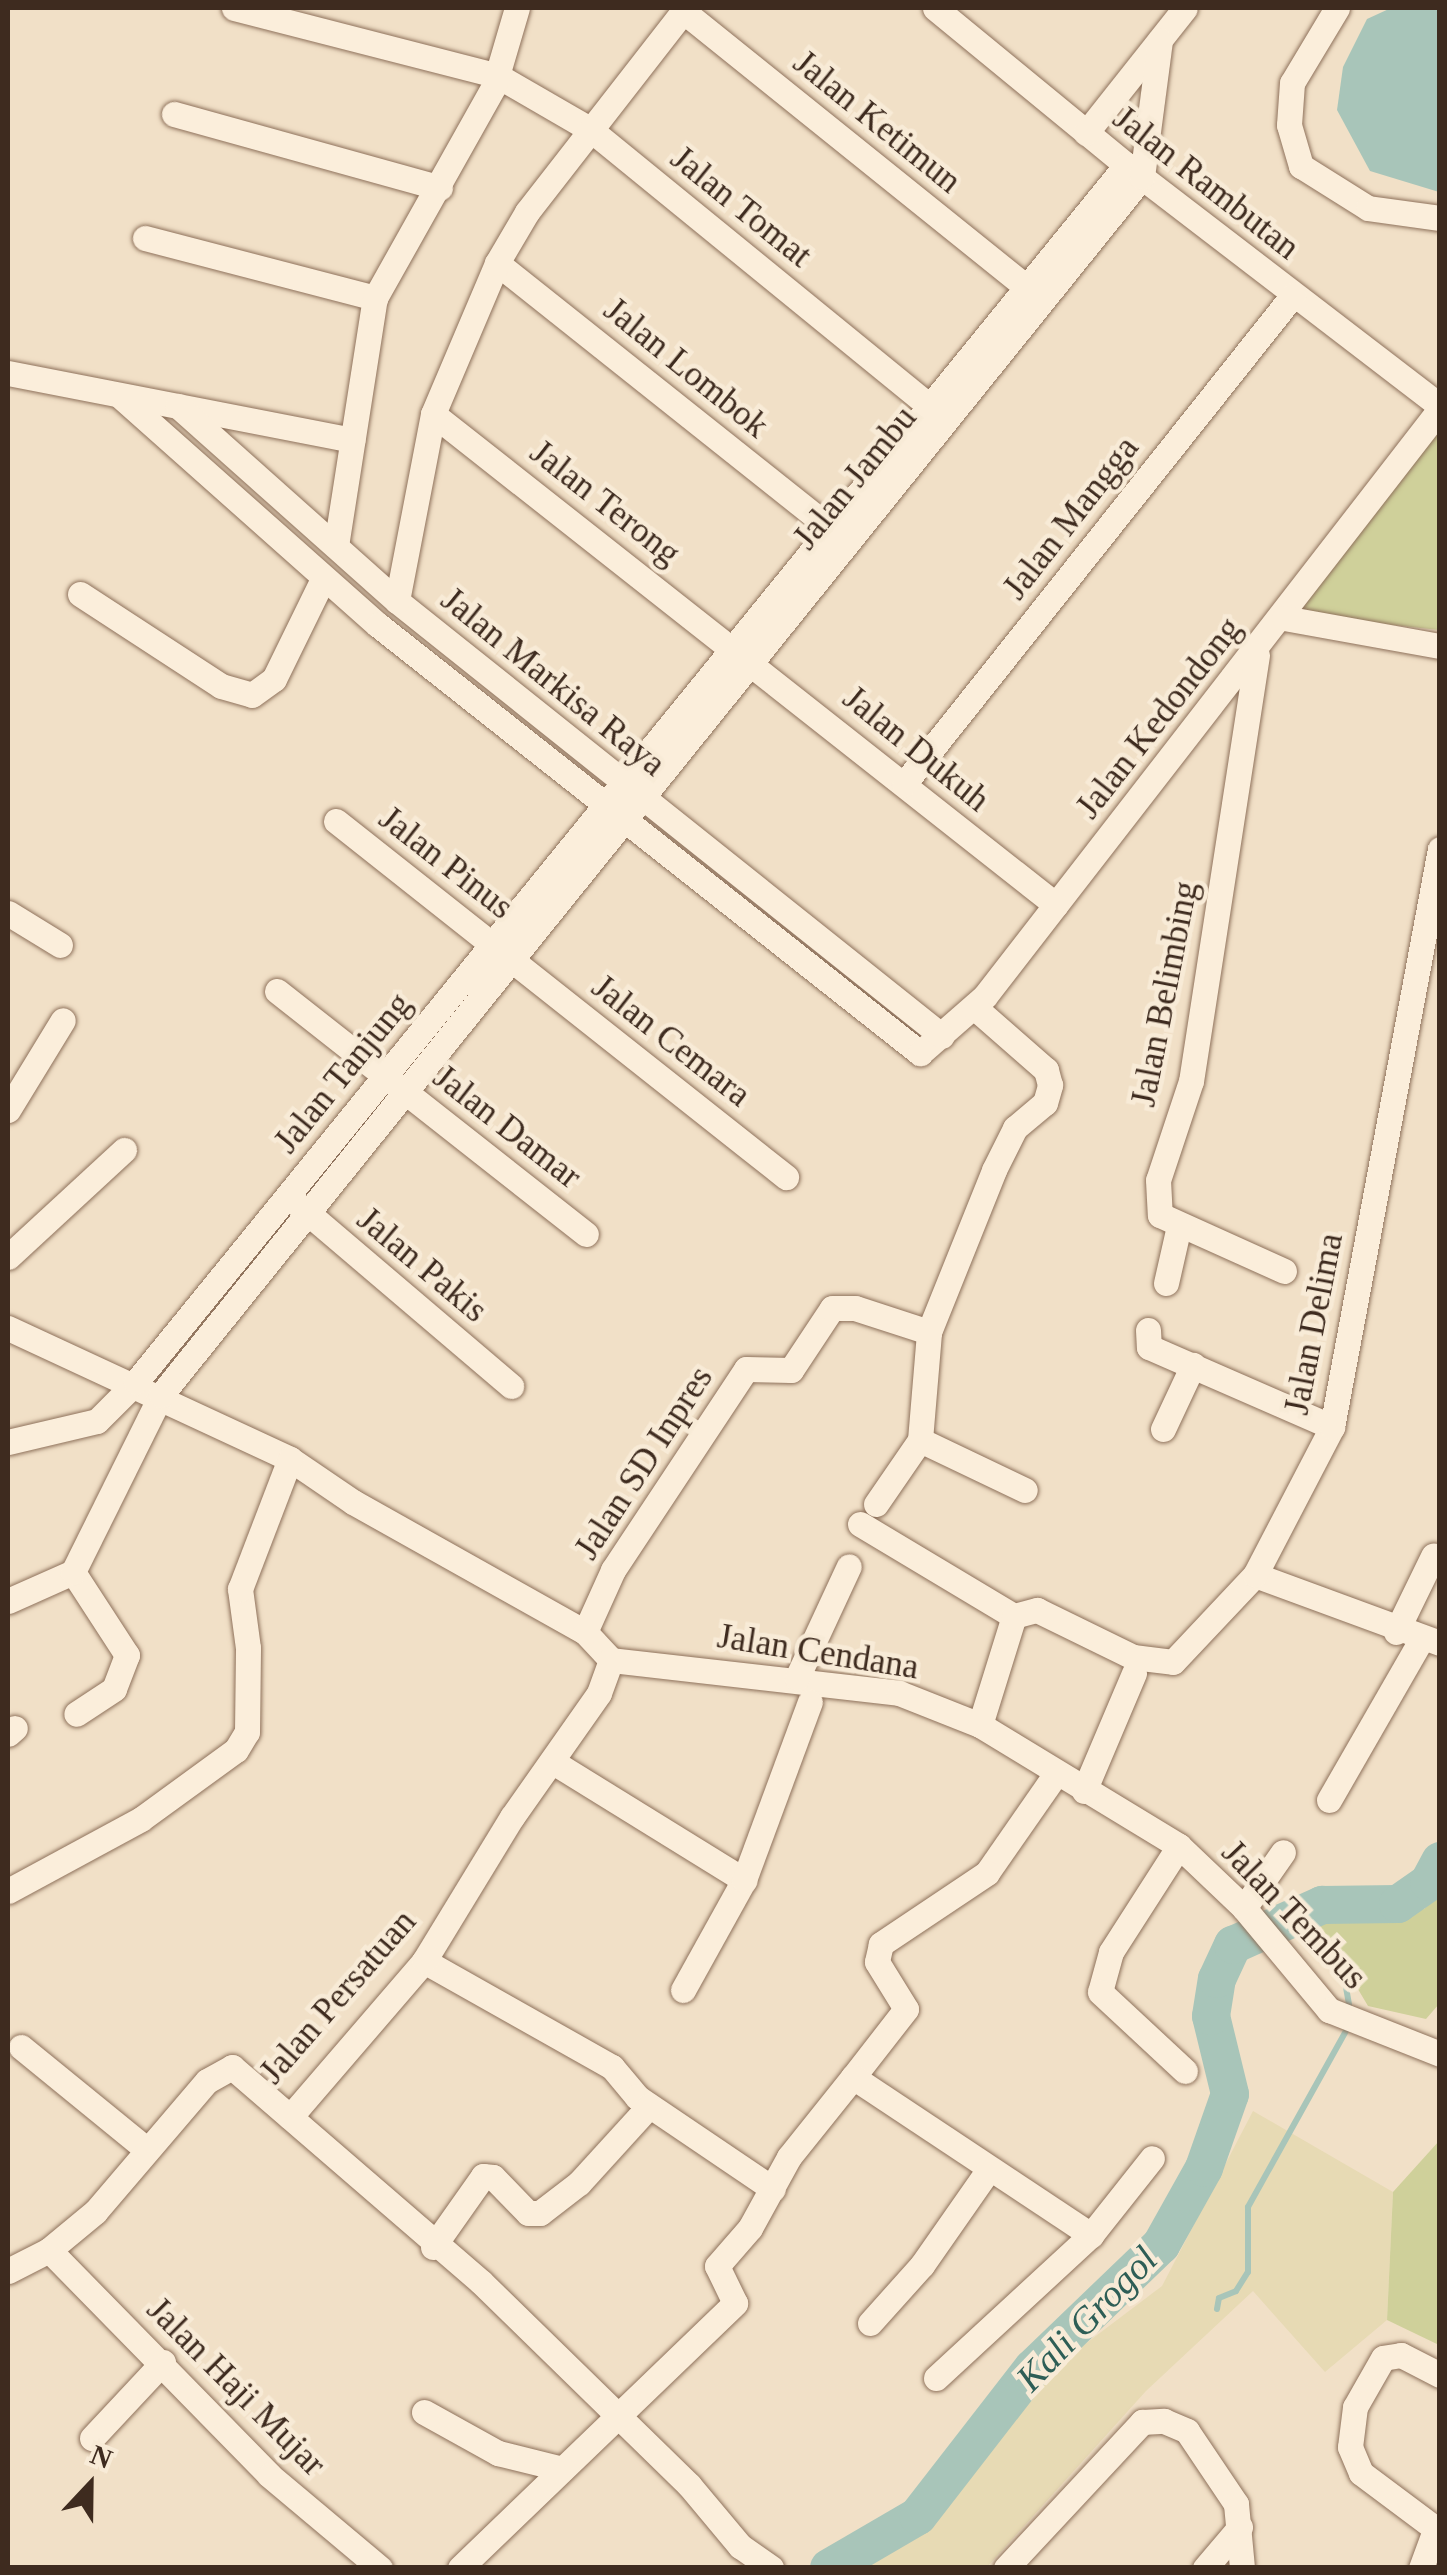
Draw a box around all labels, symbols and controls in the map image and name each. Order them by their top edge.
street label: Jalan Ketimun [785,42,969,202]
street label: Jalan Rambutan [1105,97,1307,269]
street label: Jalan Tomat [662,137,820,277]
street label: Jalan Lombok [595,289,777,447]
street label: Jalan Jambu [785,398,925,558]
street label: Jalan Mangga [994,428,1148,608]
street label: Jalan Terong [521,431,689,575]
street label: Jalan Markisa Raya [433,579,673,785]
street label: Jalan Kedondong [1067,609,1251,827]
street label: Jalan Dukuh [834,677,998,821]
street label: Jalan Pinus [371,798,521,928]
street label: Jalan Belimbing [1123,878,1207,1110]
street label: Jalan Cemara [583,966,759,1116]
street label: Jalan Tanjung [265,984,421,1162]
street label: Jalan Damar [425,1056,589,1198]
street label: Jalan Pakis [349,1199,495,1331]
street label: Jalan Delima [1276,1230,1352,1418]
street label: Jalan SD Inpres [566,1359,722,1567]
street label: Jalan Cendana [714,1615,922,1689]
street label: Jalan Tembus [1213,1832,1375,1998]
street label: Jalan Persatuan [251,1901,425,2093]
water label: Kali Grogol [1007,2237,1167,2401]
street label: Jalan Haji Mujar [138,2289,334,2485]
north arrow [40,2435,140,2535]
text: N [86,2439,117,2475]

